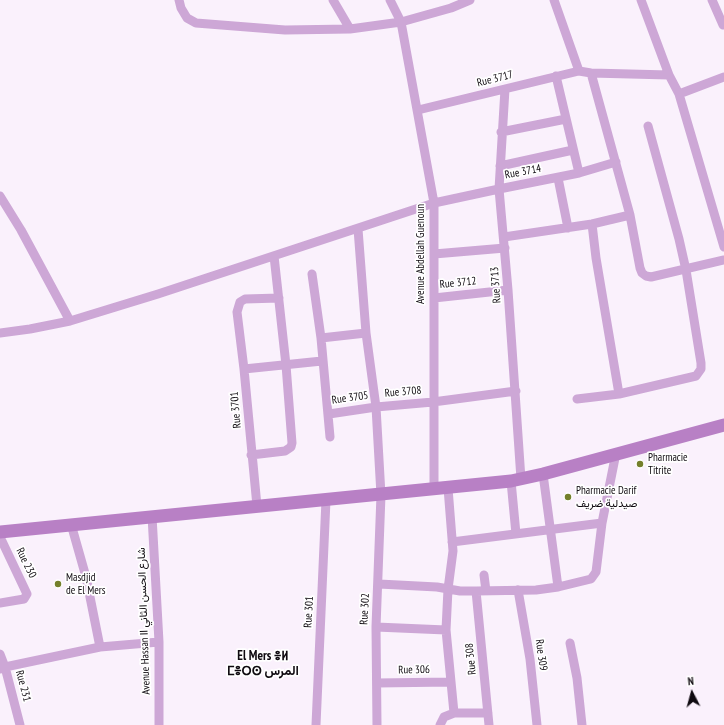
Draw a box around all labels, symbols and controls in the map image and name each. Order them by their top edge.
street label: Rue 3717 [476,68,514,90]
street label: Rue 3714 [504,162,542,182]
street label: Avenue Abdellah Guenoun [414,204,428,304]
street label: Rue 3713 [488,266,504,304]
street label: Rue 3712 [439,275,477,291]
street label: Rue 3708 [384,384,422,400]
street label: Rue 3705 [331,389,369,407]
street label: Rue 3701 [228,391,244,429]
place label: Pharmacie Titrite [648,451,688,477]
marker: Pharmacie Titrite [635,459,645,469]
place label: Pharmacie Darif صيدلية ضريف [576,484,637,510]
marker: Pharmacie Darif صيدلية ضريف [563,492,573,502]
street label: Rue 230 [13,546,39,580]
street label: Avenue Hassan II شارع الحسن الثاني [135,547,153,695]
place label: Masdjid de El Mers [66,571,106,597]
marker: Masdjid de El Mers [53,579,63,589]
street label: Rue 302 [358,593,372,625]
street label: Rue 301 [302,596,316,628]
street label: Rue 309 [532,638,550,672]
street label: Rue 308 [463,643,479,675]
district label: El Mers ⴻⵍ ⵎⴻⵔⵙ المرس [227,648,299,679]
street label: Rue 306 [398,663,430,677]
street label: Rue 231 [13,669,33,703]
north arrow [672,673,712,713]
text: N [687,674,694,688]

